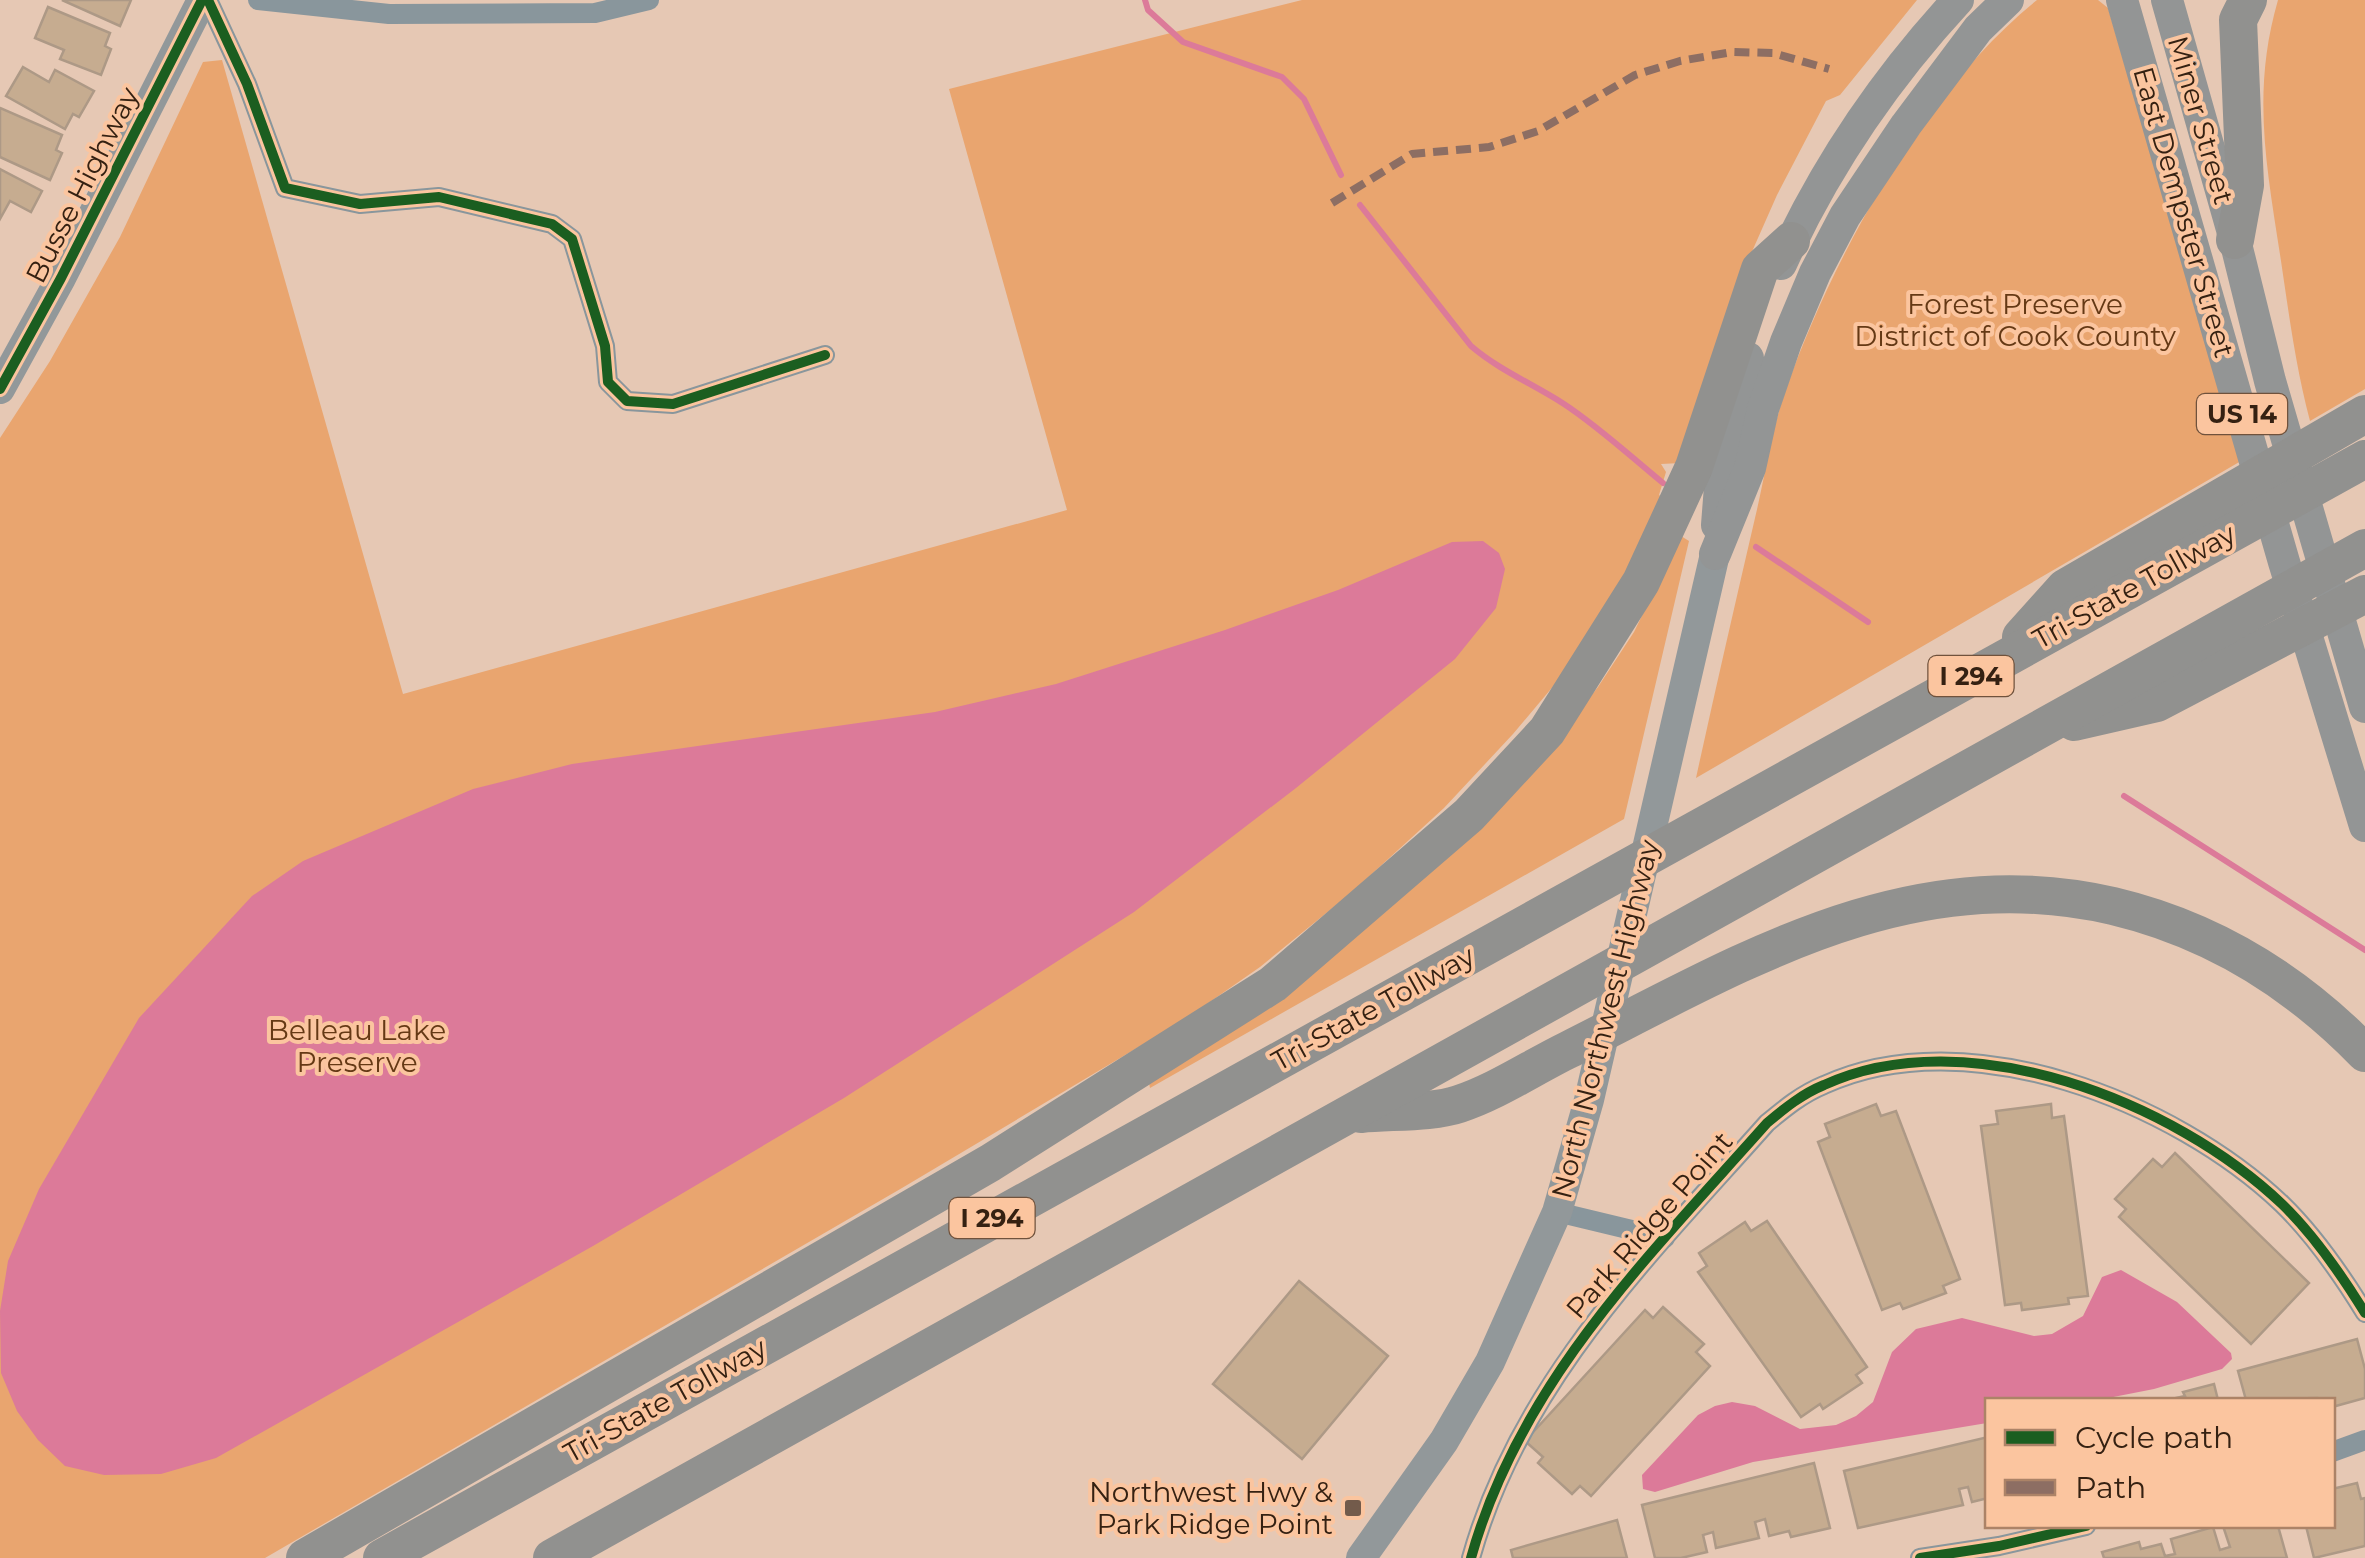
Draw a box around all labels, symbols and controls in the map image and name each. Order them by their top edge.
street label: Miner Street [2161,32,2241,208]
street label: East Dempster Street [2126,63,2242,361]
street label: Busse Highway [18,81,146,288]
park label: Forest Preserve District of Cook County [1854,287,2177,353]
road number: US 14 [2197,394,2287,434]
street label: Tri-State Tollway [2027,516,2242,656]
road number: I 294 [1928,656,2014,696]
street label: North Northwest Highway [1544,835,1666,1202]
street label: Tri-State Tollway [1266,938,1481,1078]
park label: Belleau Lake Preserve [268,1013,446,1079]
street label: Park Ridge Point [1559,1125,1739,1325]
road number: I 294 [950,1198,1034,1238]
street label: Tri-State Tollway [558,1330,773,1470]
legend [1985,1398,2335,1528]
text: Cycle path [2075,1419,2233,1456]
text: Path [2075,1469,2146,1506]
place label: Northwest Hwy & Park Ridge Point [1089,1475,1333,1541]
marker: Northwest Hwy & Park Ridge Point [1342,1497,1364,1519]

